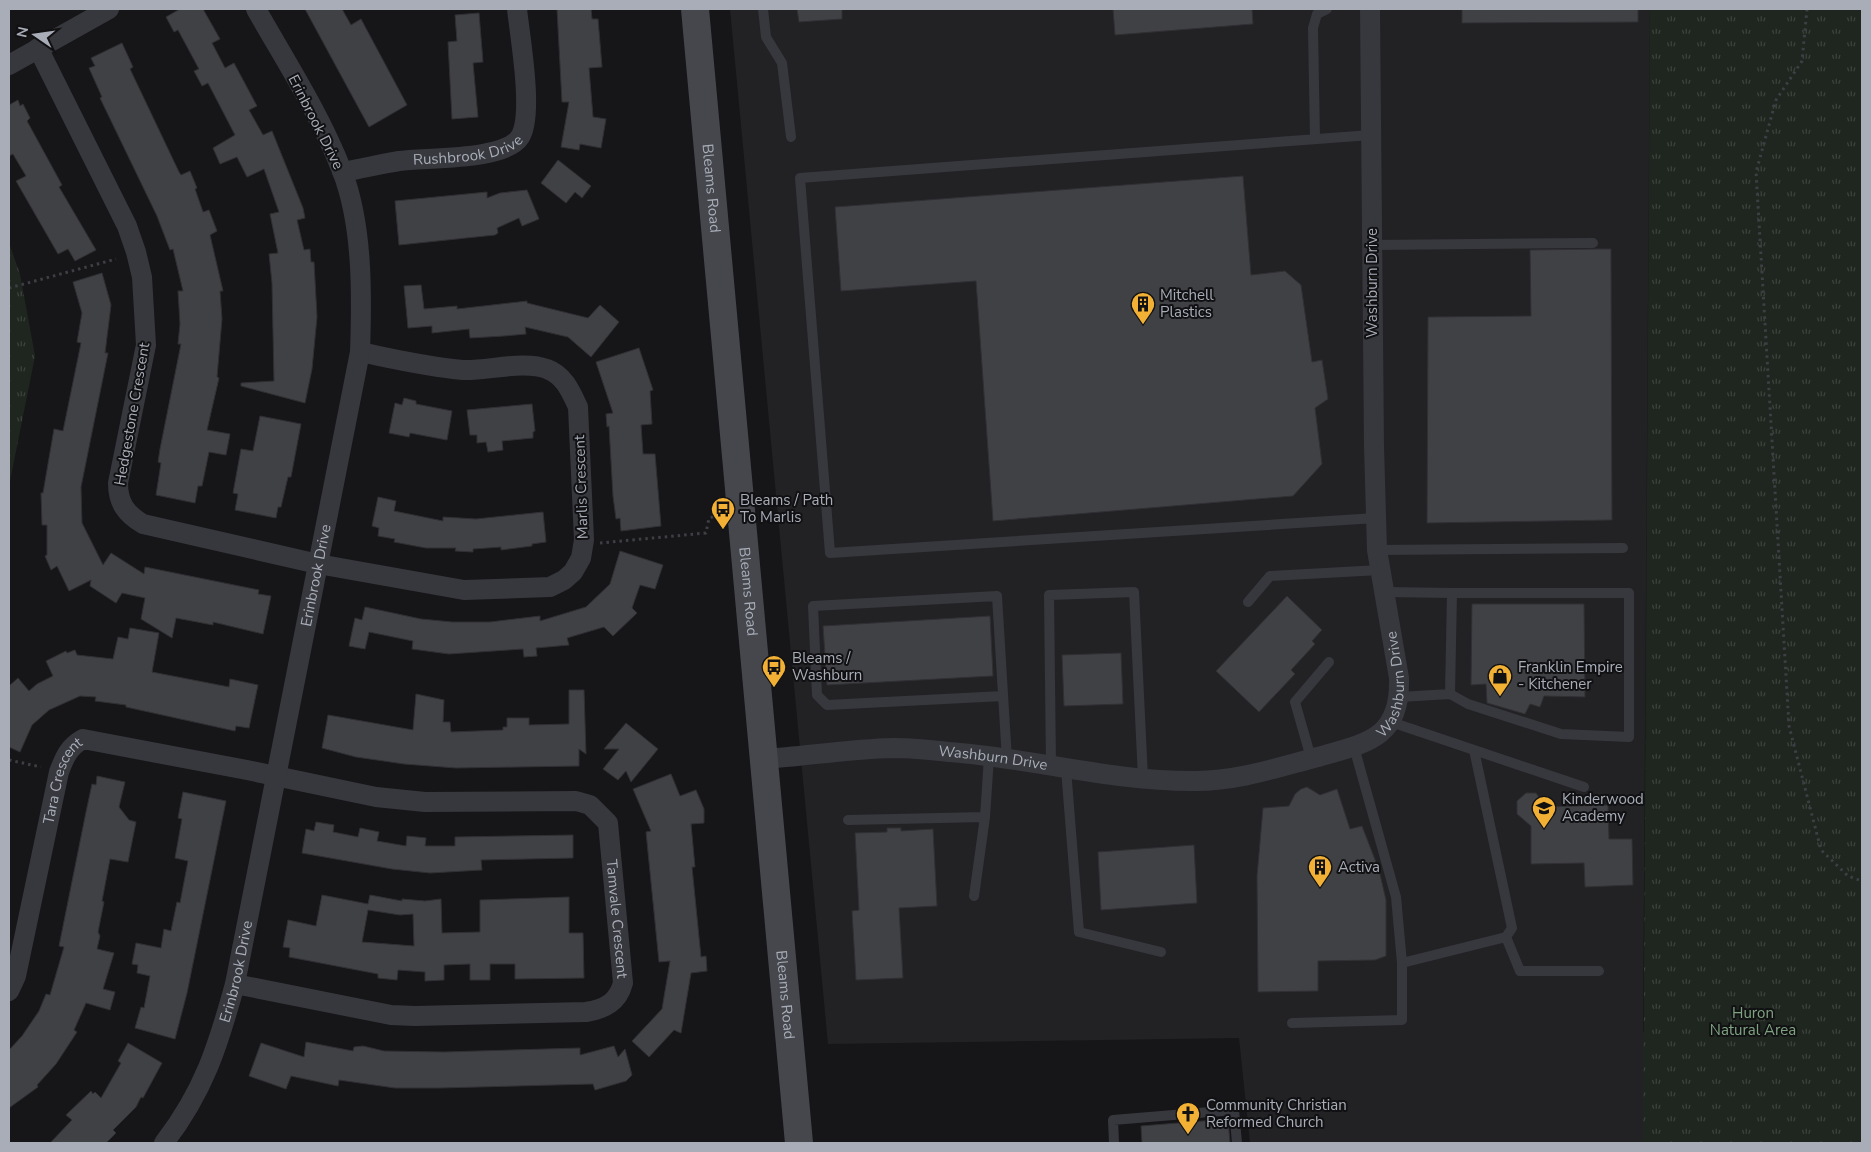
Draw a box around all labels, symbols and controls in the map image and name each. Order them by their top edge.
north arrow [10,10,60,60]
text: N [12,25,33,39]
street label: Erinbrook Drive [284,71,348,173]
street label: Rushbrook Drive [412,130,527,170]
street label: Bleams Road [697,143,725,234]
street label: Washburn Drive [1362,228,1382,338]
place label: Mitchell Plastics [1160,285,1214,322]
building icon: Mitchell Plastics [1130,291,1156,325]
street label: Hedgestone Crescent [110,340,155,487]
street label: Marlis Crescent [569,434,593,539]
place label: Bleams / Path To Marlis [740,490,833,527]
bus stop icon: Bleams / Path To Marlis [710,496,736,530]
street label: Erinbrook Drive [296,522,336,628]
street label: Bleams Road [734,546,762,637]
street label: Washburn Drive [1372,630,1409,742]
place label: Bleams / Washburn [792,648,862,685]
bus stop icon: Bleams / Washburn [761,654,787,688]
place label: Franklin Empire - Kitchener [1518,657,1623,694]
shop icon: Franklin Empire - Kitchener [1487,663,1513,697]
street label: Tara Crescent [38,732,87,826]
street label: Washburn Drive [937,741,1049,775]
place label: Kinderwood Academy [1562,789,1644,826]
school or university icon: Kinderwood Academy [1531,795,1557,829]
building icon: Activa [1307,854,1333,888]
place label: Activa [1338,857,1380,877]
street label: Tamvale Crescent [601,858,633,980]
street label: Erinbrook Drive [215,919,257,1025]
street label: Bleams Road [771,949,799,1040]
park label: Huron Natural Area [1710,1003,1796,1040]
place label: Community Christian Reformed Church [1206,1095,1347,1132]
church icon: Community Christian Reformed Church [1175,1101,1201,1135]

